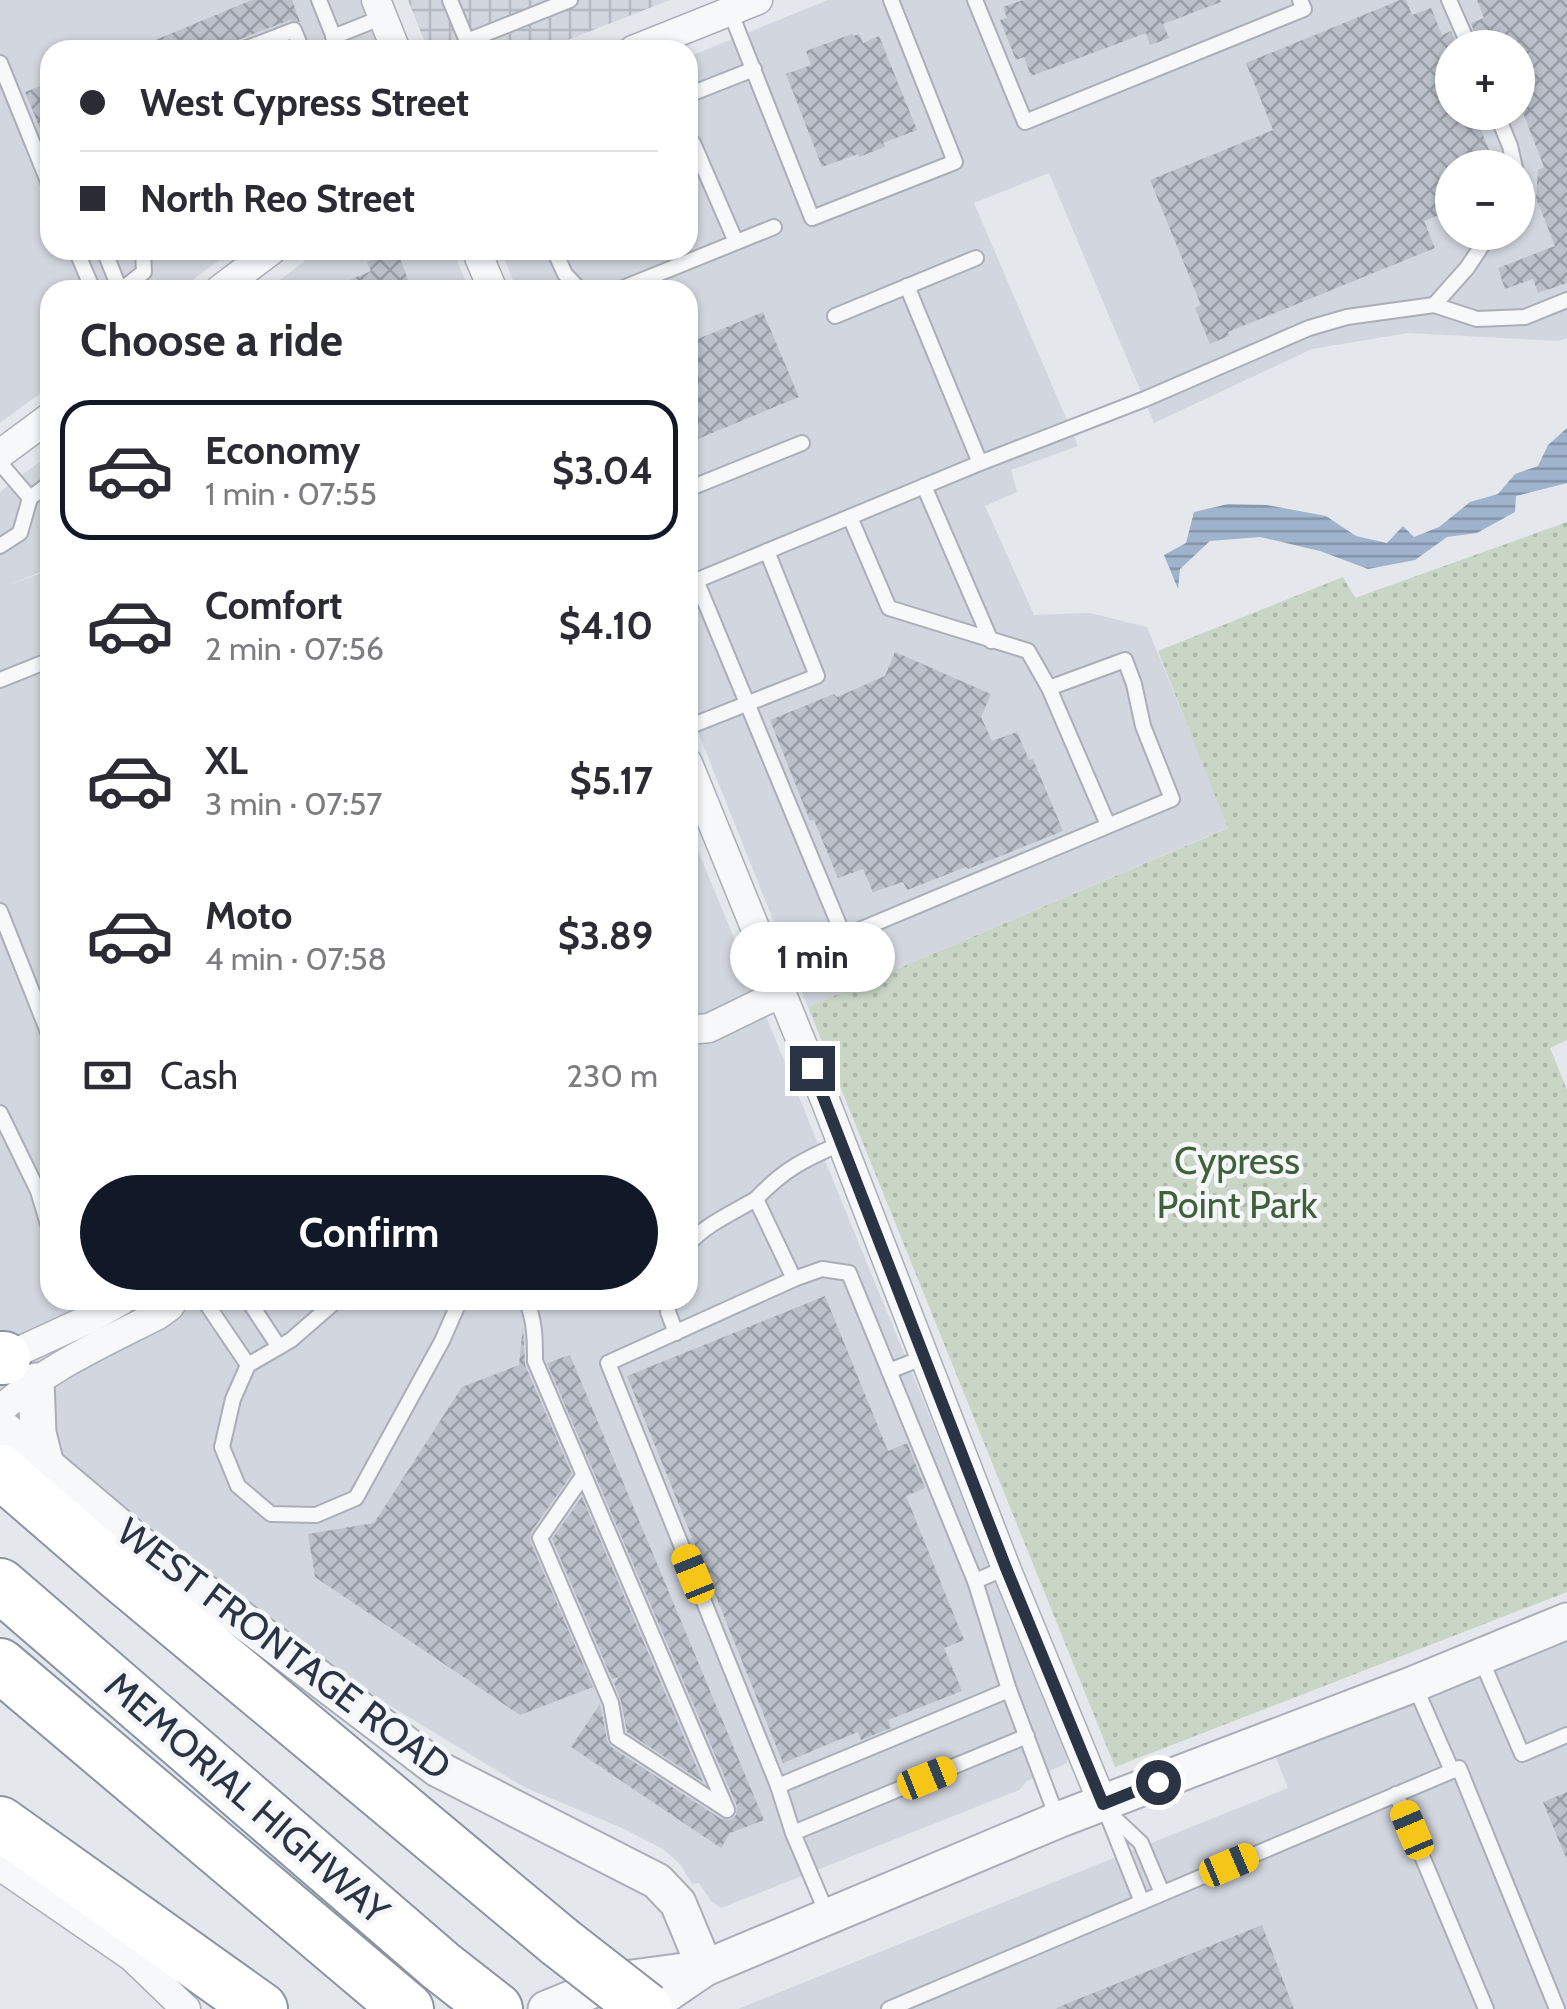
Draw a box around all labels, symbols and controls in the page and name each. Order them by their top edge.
map controls [1435,30,1535,250]
button: + [1435,30,1535,130]
text: West Cypress Street [140,79,469,126]
button: − [1435,150,1535,250]
text: North Reo Street [140,175,415,222]
text: Choose a ride [80,313,343,367]
icon: car [85,425,175,515]
text: Economy [205,427,360,474]
text: $3.04 [552,447,653,494]
text: 1 min · 07:55 [205,474,377,513]
icon: car [85,580,175,670]
text: Comfort [205,582,342,629]
text: $4.10 [559,602,653,649]
text: 2 min · 07:56 [205,629,384,668]
icon: car [85,735,175,825]
text: XL [205,737,248,784]
text: $5.17 [569,757,653,804]
text: 3 min · 07:57 [205,784,382,823]
icon: car [85,890,175,980]
text: Moto [205,892,292,939]
text: $3.89 [558,912,653,959]
callout: 1 min [730,923,894,993]
text: 1 min [776,937,849,976]
text: 4 min · 07:58 [205,939,387,978]
route end [790,1046,835,1091]
icon: cash [80,1048,135,1103]
text: Cash [160,1052,238,1099]
text: 230 m [566,1056,658,1095]
park label: Cypress Point Park [1157,1137,1317,1228]
button: Confirm [80,1175,658,1290]
street label: WEST FRONTAGE ROAD [108,1508,461,1790]
car [668,1541,718,1607]
street label: MEMORIAL HIGHWAY [96,1661,399,1934]
car [894,1753,960,1803]
route start [1136,1760,1181,1805]
car [1386,1797,1438,1863]
car [1196,1839,1262,1891]

